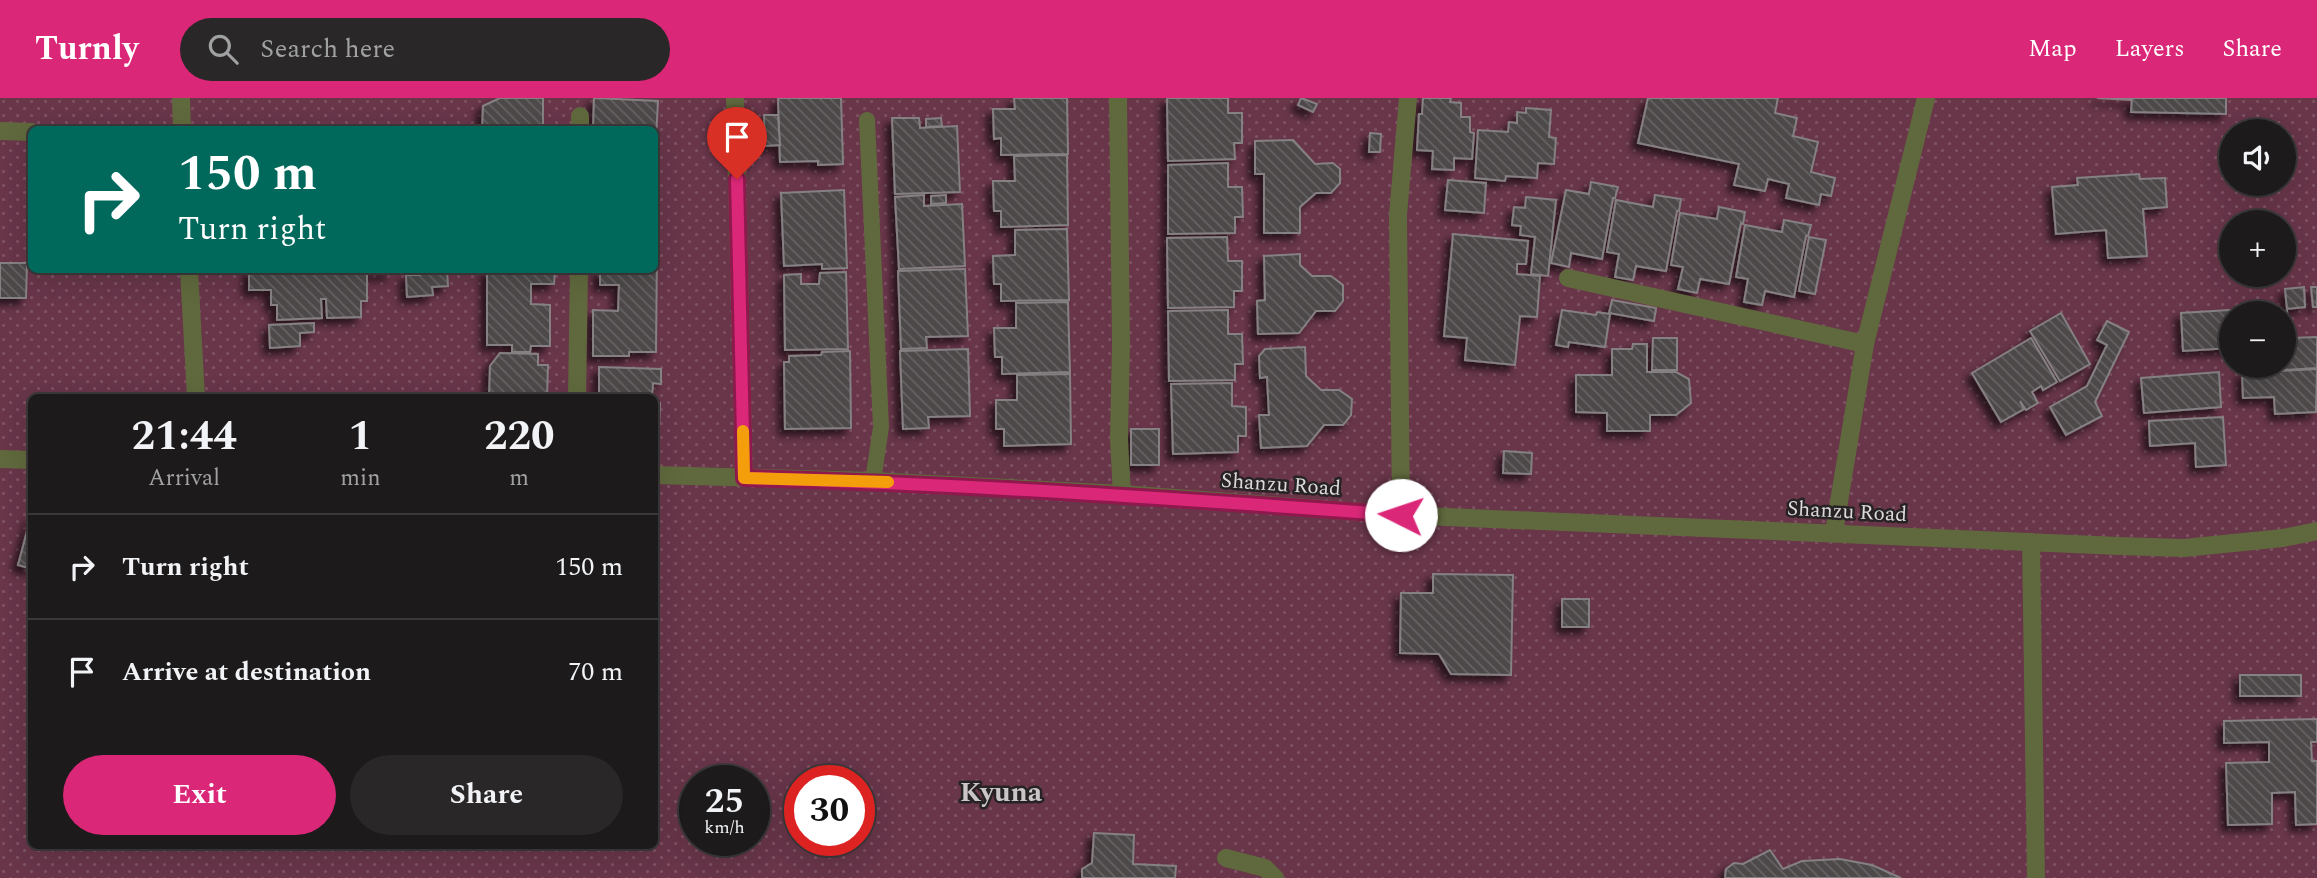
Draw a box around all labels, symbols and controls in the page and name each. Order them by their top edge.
search box [180,18,670,81]
text: Turnly [35,24,138,74]
text: Search here [260,29,395,69]
icon: search [204,30,242,68]
text: Map [2028,31,2077,67]
text: Layers [2115,31,2185,67]
text: Share [2223,31,2282,67]
pin [707,107,767,179]
icon: arrive [718,118,756,156]
map controls [2219,119,2296,378]
button: sound [2219,119,2296,196]
text: 150 m [178,137,317,212]
icon: right [63,154,154,245]
text: Turn right [178,205,326,254]
button: + [2219,210,2296,287]
button: − [2219,301,2296,378]
text: 21:44 [131,405,237,468]
text: 1 [349,405,372,468]
text: 220 [484,405,555,468]
text: Arrival [148,461,220,496]
text: min [340,461,381,496]
text: m [509,461,529,496]
street label: Shanzu Road [1220,465,1342,505]
position arrow [1364,478,1438,552]
street label: Shanzu Road [1786,493,1908,531]
text: Turn right [122,547,249,587]
text: 150 m [555,547,623,587]
icon: right [63,548,101,586]
text: Arrive at destination [122,652,371,692]
text: 70 m [568,652,623,692]
icon: arrive [63,653,101,691]
button: Exit [63,755,336,835]
button: Share [350,755,623,835]
speed limit sign: 30 [784,765,875,856]
district label: Kyuna [960,771,1043,814]
text: 25 [705,775,744,828]
text: km/h [704,814,745,841]

